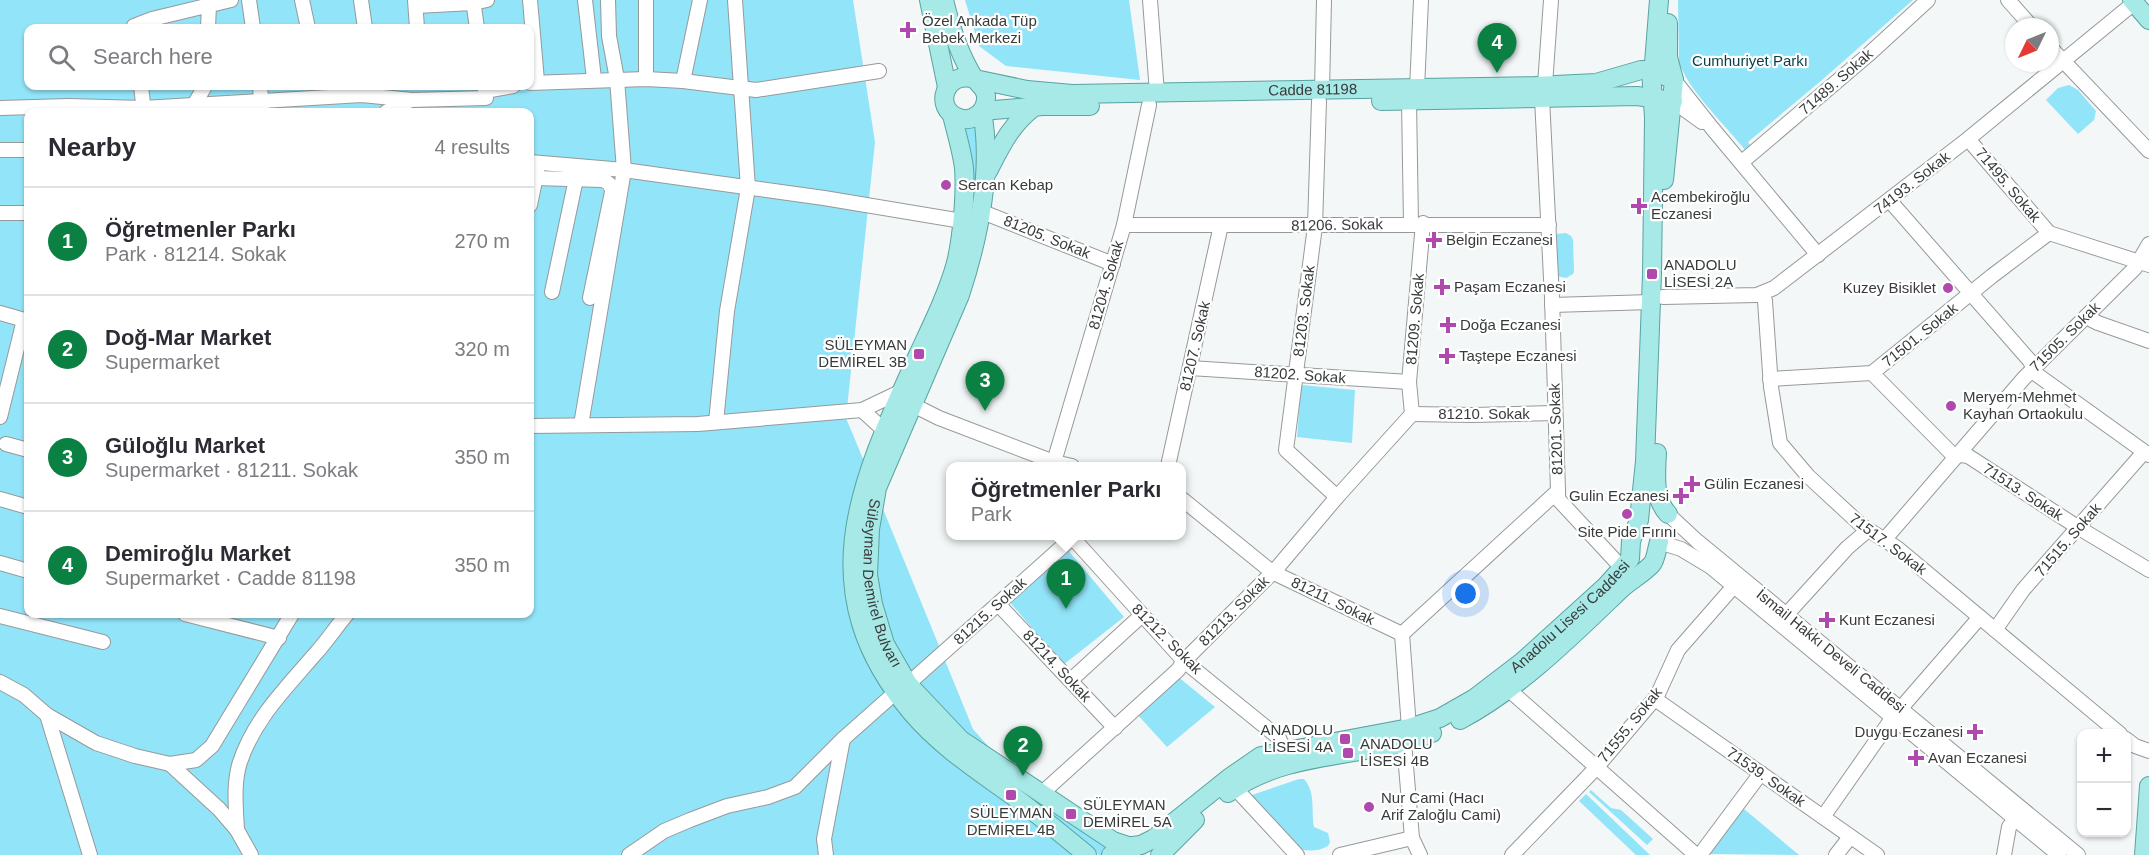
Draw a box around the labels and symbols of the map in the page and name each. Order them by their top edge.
place label: Özel Ankada Tüp Bebek Merkezi [922,12,1037,46]
north arrow [2005,18,2059,72]
marker: Özel Ankada Tüp Bebek Merkezi [899,21,917,39]
pin: 4 [1478,23,1516,73]
street label: 71489. Sokak [1795,45,1876,118]
park label: Cumhuriyet Parkı [1692,52,1808,69]
street label: Cadde 81198 [1268,80,1357,99]
street label: 71495. Sokak [1972,144,2045,226]
street label: 74193. Sokak [1870,147,1953,218]
place label: Sercan Kebap [958,176,1053,193]
marker: Sercan Kebap [939,178,953,192]
place label: Acembekiroğlu Eczanesi [1651,188,1750,222]
marker: Acembekiroğlu Eczanesi [1632,199,1646,213]
street label: 81205. Sokak [1001,211,1093,262]
street label: 81206. Sokak [1291,215,1383,234]
place label: Belgin Eczanesi [1446,231,1553,248]
marker: Belgin Eczanesi [1427,233,1441,247]
street label: 81204. Sokak [1085,238,1126,331]
place label: ANADOLU LİSESİ 2A [1664,256,1737,290]
street label: 81203. Sokak [1289,264,1318,358]
marker: ANADOLU LİSESİ 2A [1645,267,1659,281]
street label: 81209. Sokak [1402,272,1427,365]
place label: Paşam Eczanesi [1454,278,1566,295]
place label: Kuzey Bisiklet [1843,279,1937,296]
marker: Paşam Eczanesi [1435,280,1449,294]
marker: Kuzey Bisiklet [1941,281,1955,295]
street label: 71505. Sokak [2026,298,2103,375]
street label: 81207. Sokak [1176,299,1213,392]
street label: 71501. Sokak [1879,299,1961,370]
place label: Doğa Eczanesi [1460,316,1561,333]
marker: Doğa Eczanesi [1441,318,1455,332]
place label: SÜLEYMAN DEMİREL 3B [818,336,907,370]
marker: SÜLEYMAN DEMİREL 3B [912,347,926,361]
place label: Taştepe Eczanesi [1459,347,1577,364]
marker: Taştepe Eczanesi [1440,349,1454,363]
pin: 3 [966,362,1004,411]
street label: 81202. Sokak [1254,363,1347,386]
street label: 81201. Sokak [1545,382,1566,475]
place label: Meryem-Mehmet Kayhan Ortaokulu [1963,388,2083,422]
marker: Meryem-Mehmet Kayhan Ortaokulu [1944,399,1958,413]
street label: 81210. Sokak [1438,405,1530,422]
street label: 71513. Sokak [1980,459,2067,524]
place label: Gülin Eczanesi [1704,475,1804,492]
marker: Gülin Eczanesi [1685,477,1699,491]
place label: Gulin Eczanesi [1569,487,1669,504]
marker: Gulin Eczanesi [1674,489,1688,503]
street label: Süleyman Demirel Bulvarı [860,497,906,670]
street label: 71515. Sokak [2031,499,2104,580]
marker: Site Pide Fırını [1620,507,1634,521]
street label: 71517. Sokak [1847,509,1930,578]
place label: Site Pide Fırını [1577,523,1677,540]
street label: Anadolu Lisesi Caddesi [1507,557,1633,676]
pin: 1 [1046,560,1086,609]
street label: 81213. Sokak [1195,572,1272,649]
street label: 81215. Sokak [950,573,1030,648]
street label: 81211. Sokak [1289,573,1378,628]
your location [1451,579,1480,608]
street label: İsmail Hakkı Develi Caddesi [1753,585,1909,716]
street label: 81212. Sokak [1129,600,1206,677]
place label: Kunt Eczanesi [1839,611,1935,628]
marker: Kunt Eczanesi [1820,613,1834,627]
street label: 81214. Sokak [1020,626,1095,705]
street label: 71555. Sokak [1594,683,1665,766]
place label: ANADOLU LİSESİ 4A [1260,721,1333,755]
place label: Duygu Eczanesi [1855,723,1963,740]
marker: Duygu Eczanesi [1968,725,1982,739]
pin: 2 [1004,726,1042,776]
marker: ANADOLU LİSESİ 4A [1338,732,1352,746]
place label: ANADOLU LİSESİ 4B [1360,735,1433,769]
street label: 71539. Sokak [1724,743,1809,810]
marker: ANADOLU LİSESİ 4B [1341,746,1355,760]
place label: Avan Eczanesi [1928,749,2027,766]
marker: Avan Eczanesi [1909,751,1923,765]
marker: SÜLEYMAN DEMİREL 4B [1004,788,1018,802]
place label: Nur Cami (Hacı Arif Zaloğlu Cami) [1381,789,1501,823]
place label: SÜLEYMAN DEMİREL 5A [1083,796,1172,830]
marker: Nur Cami (Hacı Arif Zaloğlu Cami) [1362,800,1376,814]
place label: SÜLEYMAN DEMİREL 4B [967,804,1055,838]
marker: SÜLEYMAN DEMİREL 5A [1064,807,1078,821]

